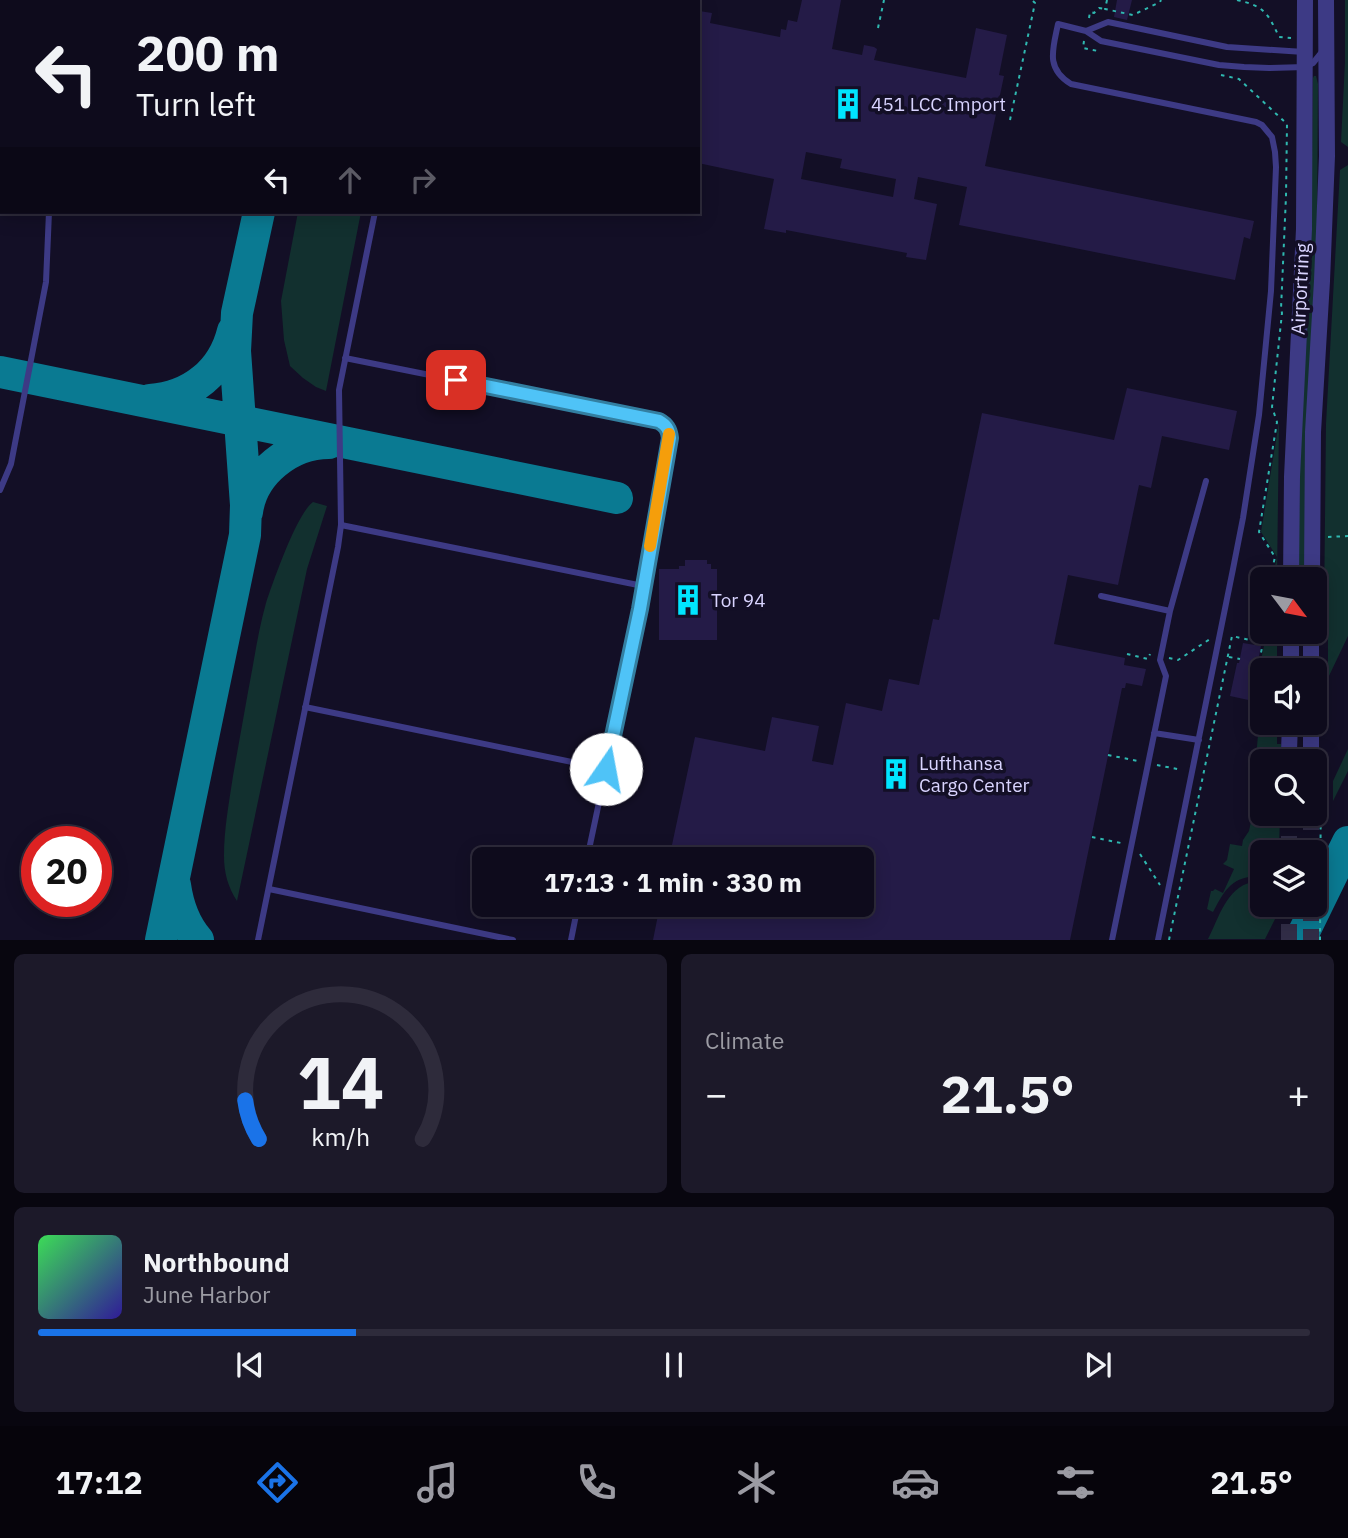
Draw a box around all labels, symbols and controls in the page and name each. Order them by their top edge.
text: 200 m [136,21,280,84]
icon: left [21,28,112,119]
text: Turn left [136,83,256,125]
building icon: 451 LCC Import [831,87,865,121]
place label: 451 LCC Import [871,92,1006,116]
icon: left [258,161,296,199]
icon: ahead [331,161,369,199]
icon: right [404,161,442,199]
street label: Airportring [1286,243,1314,335]
pin [426,350,486,410]
icon: arrive [437,361,475,399]
north arrow [1250,567,1326,644]
map controls [1250,567,1327,917]
building icon: Tor 94 [671,583,705,617]
place label: Tor 94 [711,588,766,612]
button: sound [1250,658,1327,735]
position arrow [569,732,643,806]
button: search [1250,749,1327,826]
place label: Lufthansa Cargo Center [919,751,1030,797]
building icon: Lufthansa Cargo Center [879,757,913,791]
speed limit sign: 20 [21,826,112,917]
button: layers [1250,840,1327,917]
text: 17:13 · 1 min · 330 m [544,865,802,899]
text: Climate [705,1025,784,1055]
text: 14 [297,1035,384,1130]
text: 21.5° [940,1060,1075,1127]
text: − [705,1069,728,1118]
text: + [1287,1069,1310,1118]
text: km/h [311,1120,370,1153]
text: Northbound [143,1245,290,1279]
text: June Harbor [143,1279,271,1309]
icon: previous [231,1346,269,1384]
icon: pause [655,1346,693,1384]
icon: next [1079,1346,1117,1384]
icon: directions [253,1458,302,1507]
icon: music [413,1458,462,1507]
icon: phone [572,1458,621,1507]
icon: climate [732,1458,781,1507]
icon: car [891,1458,940,1507]
icon: filters [1051,1458,1100,1507]
text: 17:12 [55,1461,143,1503]
text: 21.5° [1210,1461,1293,1503]

